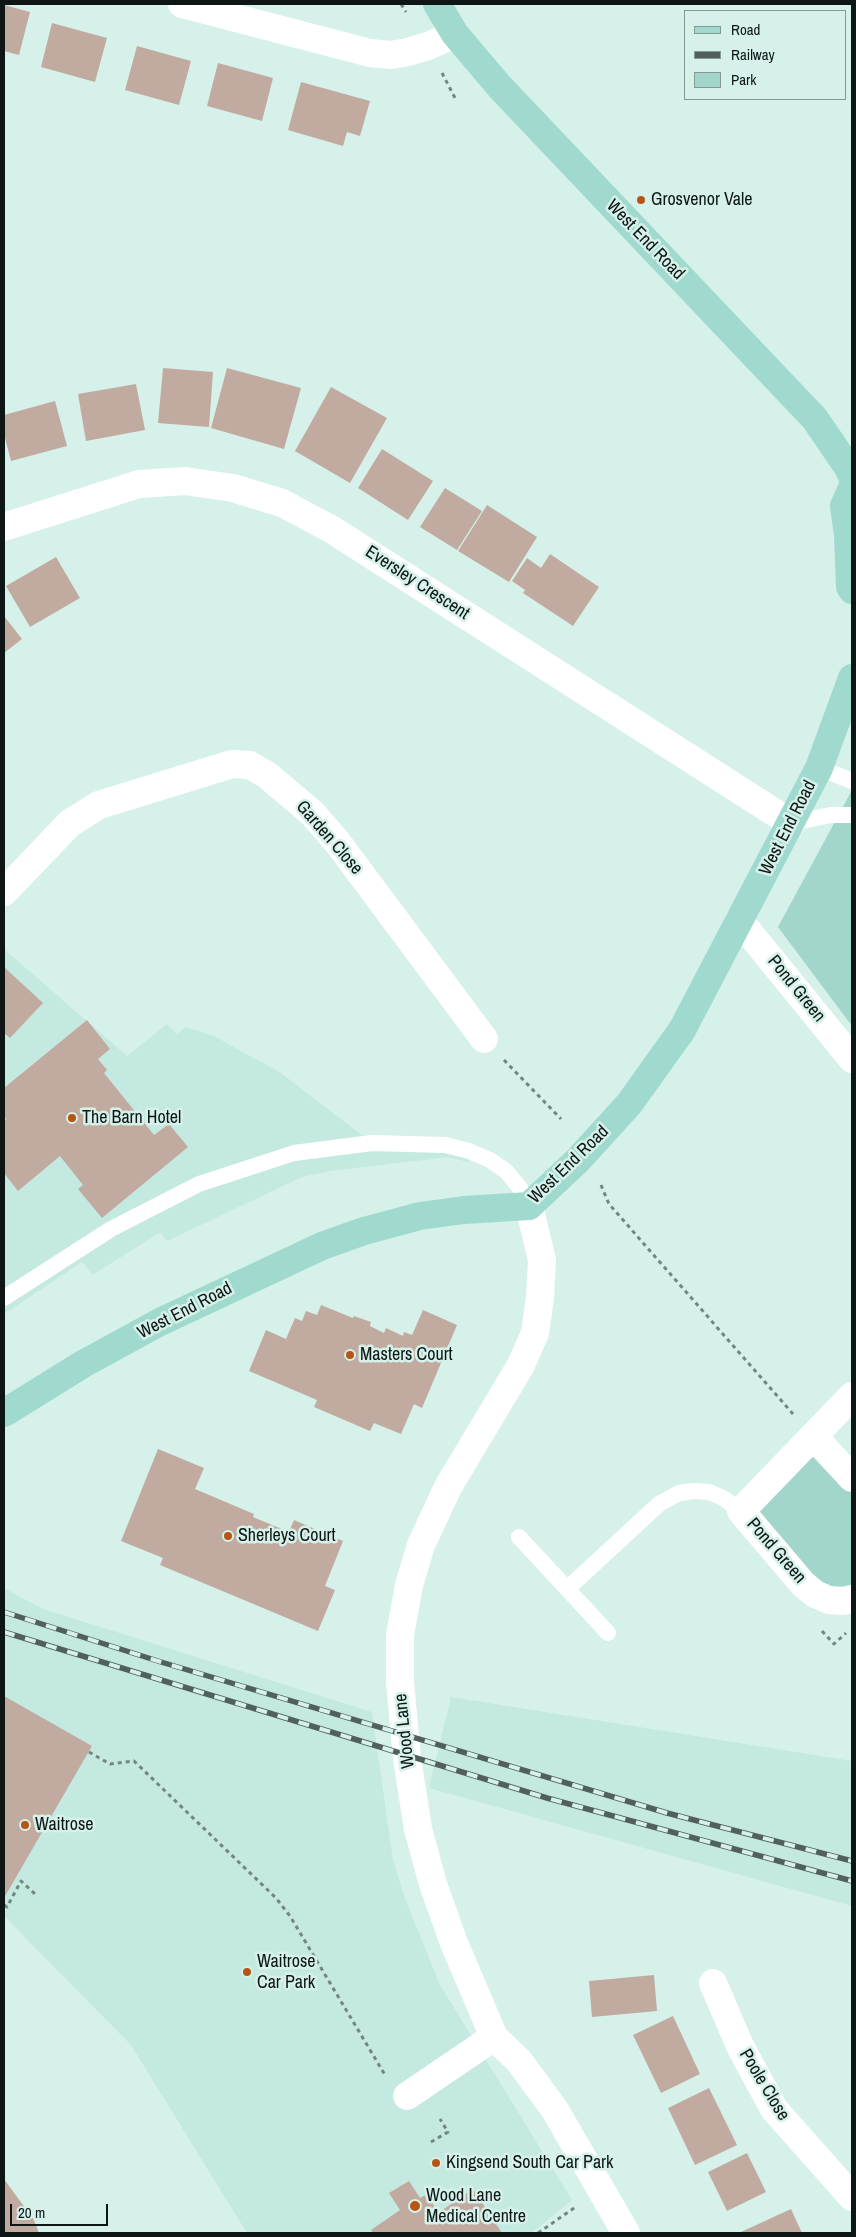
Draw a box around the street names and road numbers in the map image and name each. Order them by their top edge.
street label: West End Road [601,195,689,285]
street label: Eversley Crescent [361,541,473,625]
street label: West End Road [755,777,821,879]
street label: Garden Close [291,797,367,879]
street label: Pond Green [763,951,829,1027]
street label: West End Road [524,1121,614,1209]
street label: West End Road [134,1278,236,1344]
street label: Pond Green [742,1514,810,1588]
street label: Wood Lane [390,1692,420,1770]
street label: Poole Close [734,2045,794,2125]

